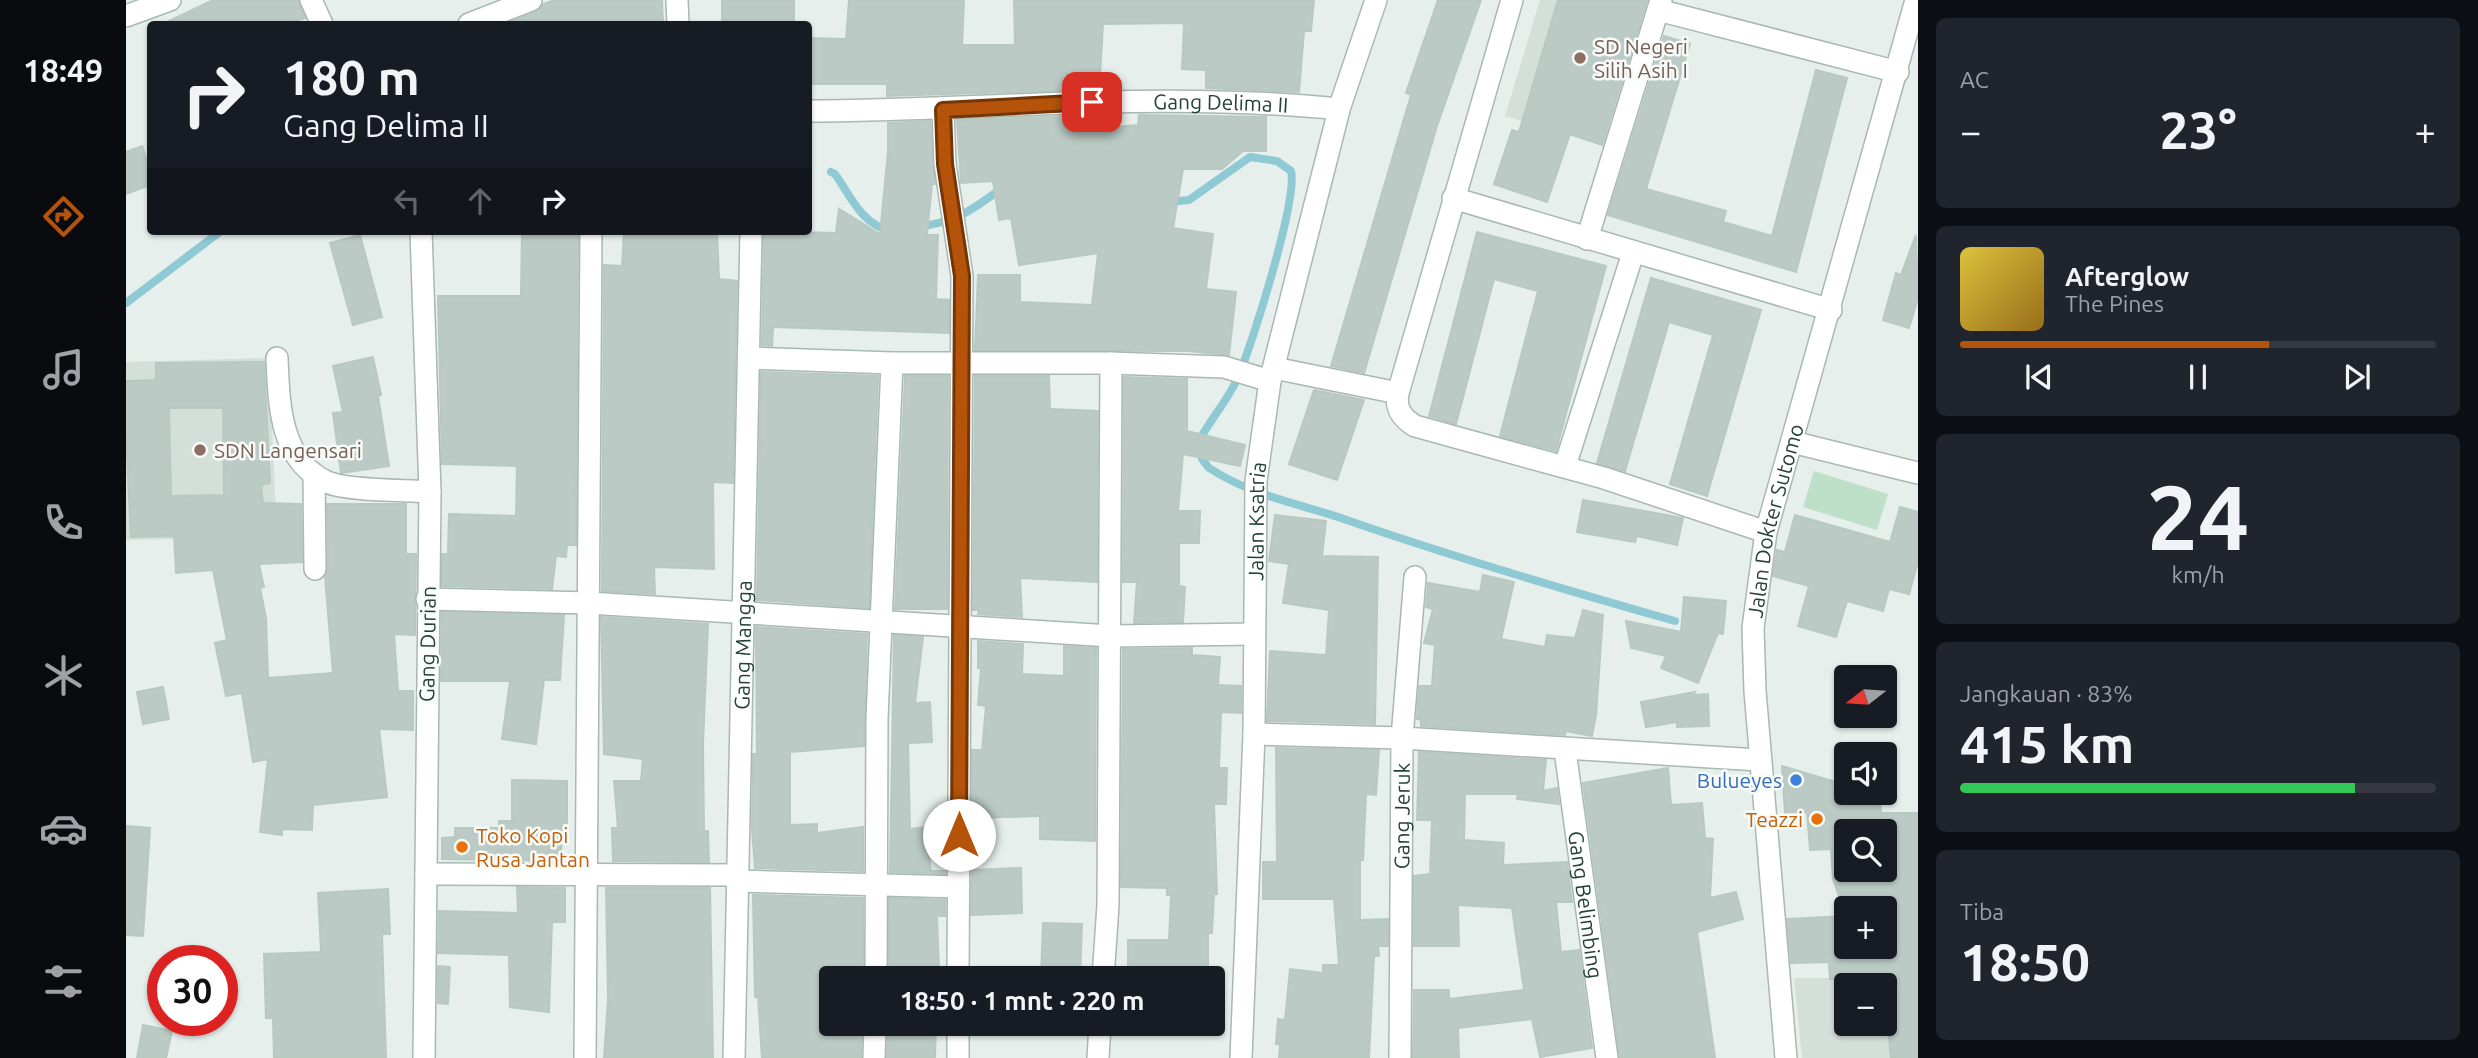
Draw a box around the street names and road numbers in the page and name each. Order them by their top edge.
street label: Gang Delima II [1153,89,1289,117]
street label: Jalan Dokter Sutomo [1743,421,1808,619]
street label: Jalan Ksatria [1243,460,1271,581]
street label: Gang Mangga [729,580,756,710]
street label: Gang Durian [414,586,440,702]
street label: Gang Jeruk [1389,762,1414,869]
street label: Gang Belimbing [1564,829,1608,980]

